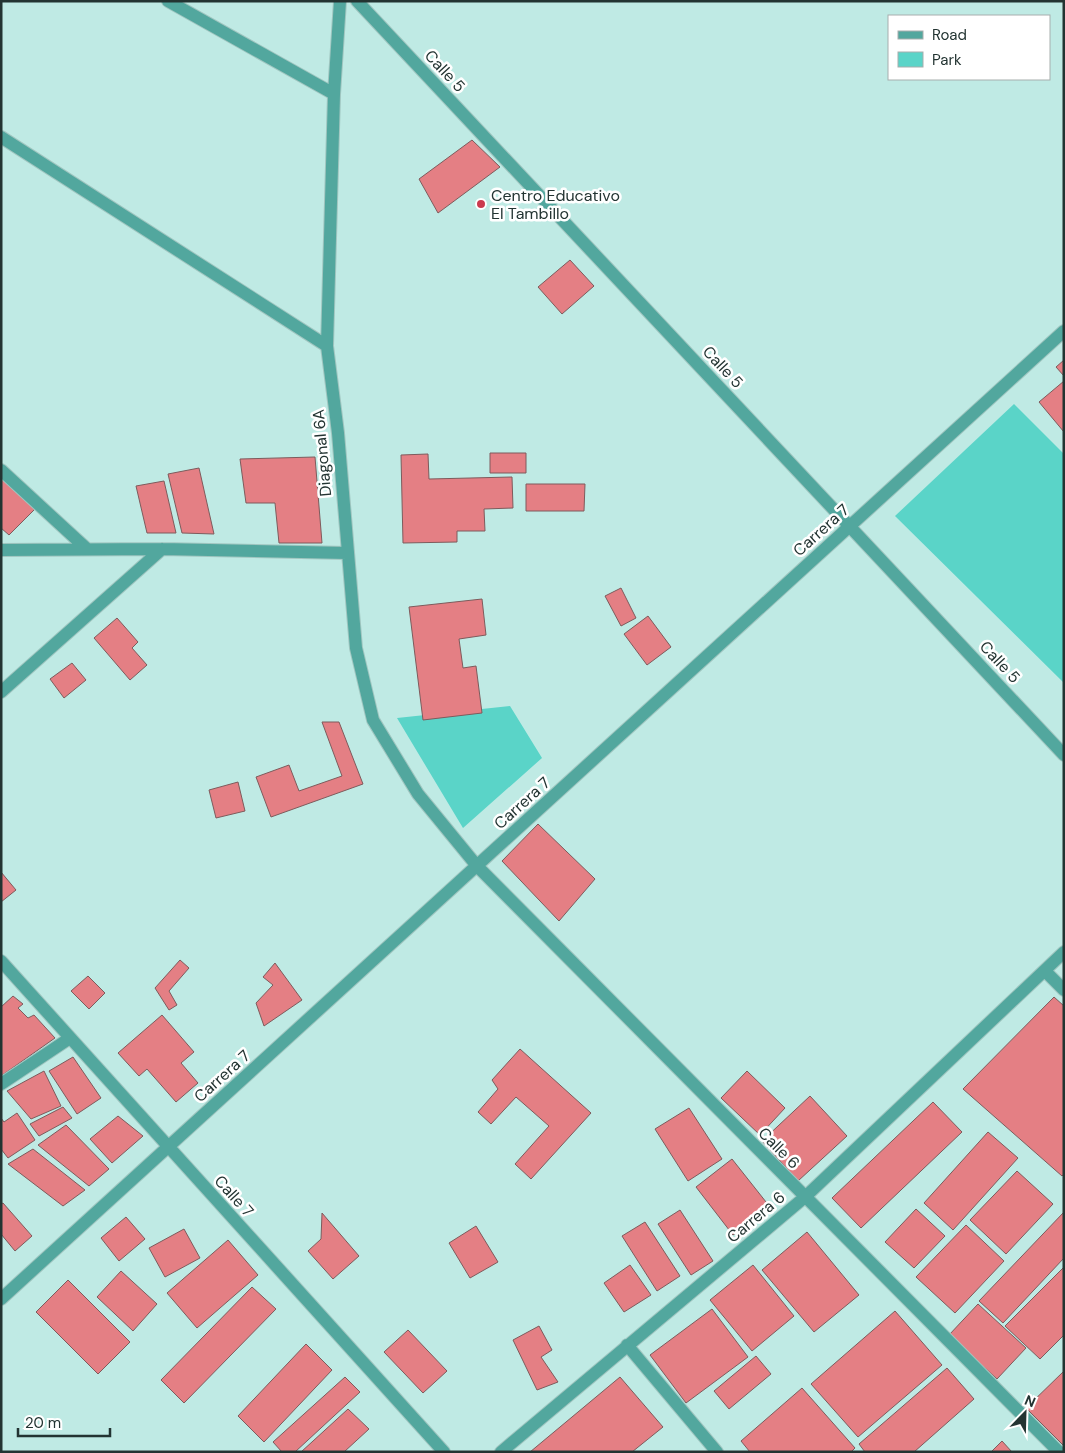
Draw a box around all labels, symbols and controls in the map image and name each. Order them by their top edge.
legend [888,15,1050,80]
text: Road [932,25,967,45]
street label: Calle 5 [420,45,470,97]
text: Park [932,50,962,70]
place label: Centro Educativo El Tambillo [491,185,620,224]
marker: Centro Educativo El Tambillo [475,198,487,210]
street label: Calle 5 [698,341,748,393]
street label: Diagonal 6A [308,408,336,497]
street label: Carrera 7 [789,499,853,561]
street label: Calle 5 [975,636,1025,688]
street label: Carrera 7 [490,772,554,834]
street label: Carrera 7 [190,1045,254,1107]
street label: Calle 6 [754,1123,804,1173]
street label: Calle 7 [210,1171,258,1221]
street label: Carrera 6 [723,1187,789,1247]
north arrow [1000,1388,1050,1438]
text: N [1022,1391,1038,1411]
scale bar [18,1406,110,1438]
text: 20 m [25,1413,61,1433]

